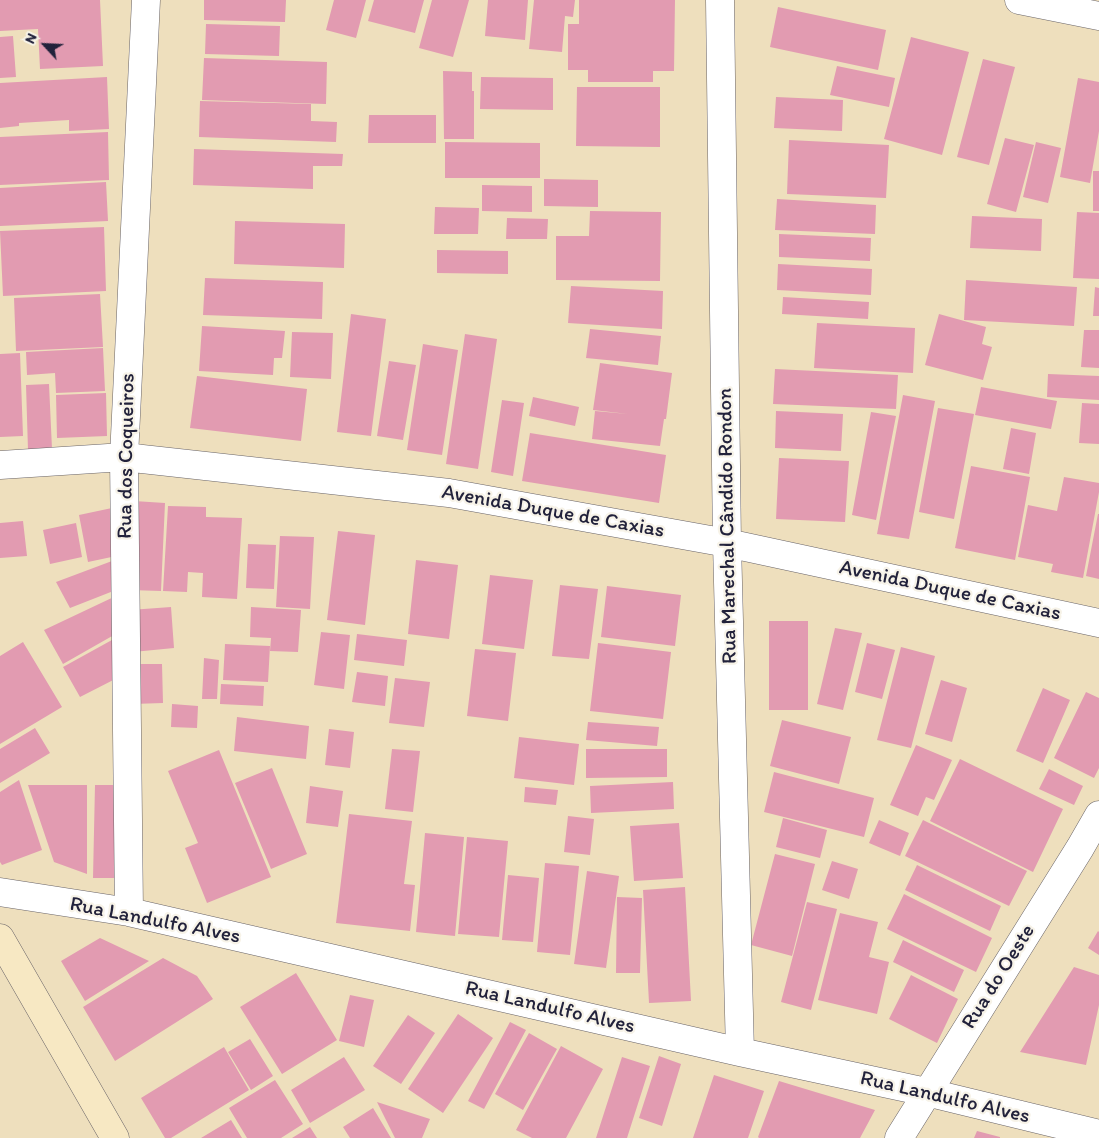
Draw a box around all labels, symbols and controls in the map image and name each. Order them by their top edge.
north arrow [20,20,70,70]
text: N [21,31,41,46]
street label: Rua dos Coqueiros [113,373,141,539]
street label: Rua Marechal Cândido Rondon [713,388,743,664]
street label: Avenida Duque de Caxias [440,480,666,544]
street label: Avenida Duque de Caxias [837,555,1063,627]
street label: Rua Landulfo Alves [68,892,242,950]
street label: Rua do Oeste [957,920,1041,1034]
street label: Rua Landulfo Alves [463,976,637,1040]
street label: Rua Landulfo Alves [858,1066,1032,1130]

